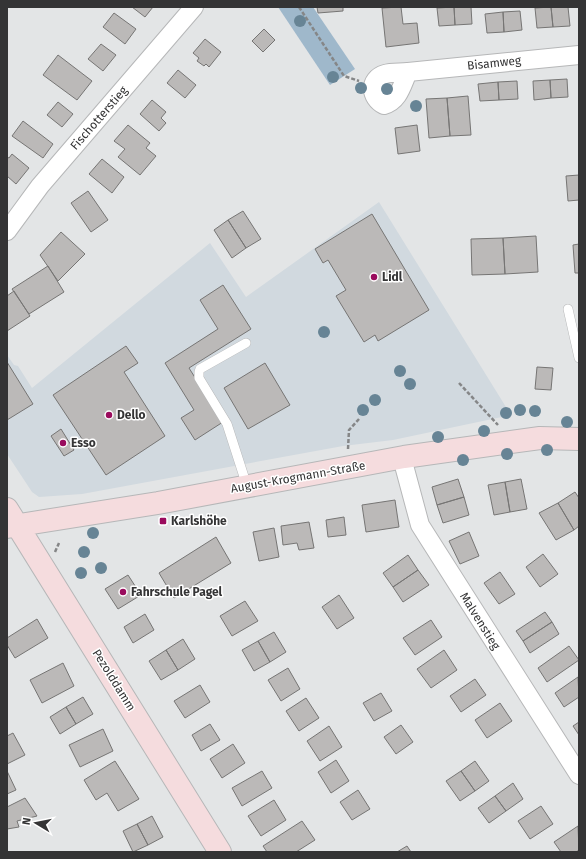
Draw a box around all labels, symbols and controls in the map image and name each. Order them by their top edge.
street label: Bisamweg [466,53,523,73]
street label: Fischotterstieg [68,83,131,153]
place label: Lidl [382,270,403,284]
marker: Lidl [369,272,379,282]
place label: Dello [117,408,146,422]
marker: Dello [104,410,114,420]
place label: Esso [71,436,96,450]
marker: Esso [58,438,68,448]
street label: August-Krogmann-Straße [230,458,366,496]
place label: Karlshöhe [171,514,227,528]
marker: Karlshöhe [158,516,168,526]
place label: Fahrschule Pagel [131,585,223,599]
marker: Fahrschule Pagel [118,587,128,597]
street label: Malvenstieg [457,590,503,653]
street label: Pezolddamm [89,647,139,713]
north arrow [16,803,56,843]
text: N [20,817,34,826]

